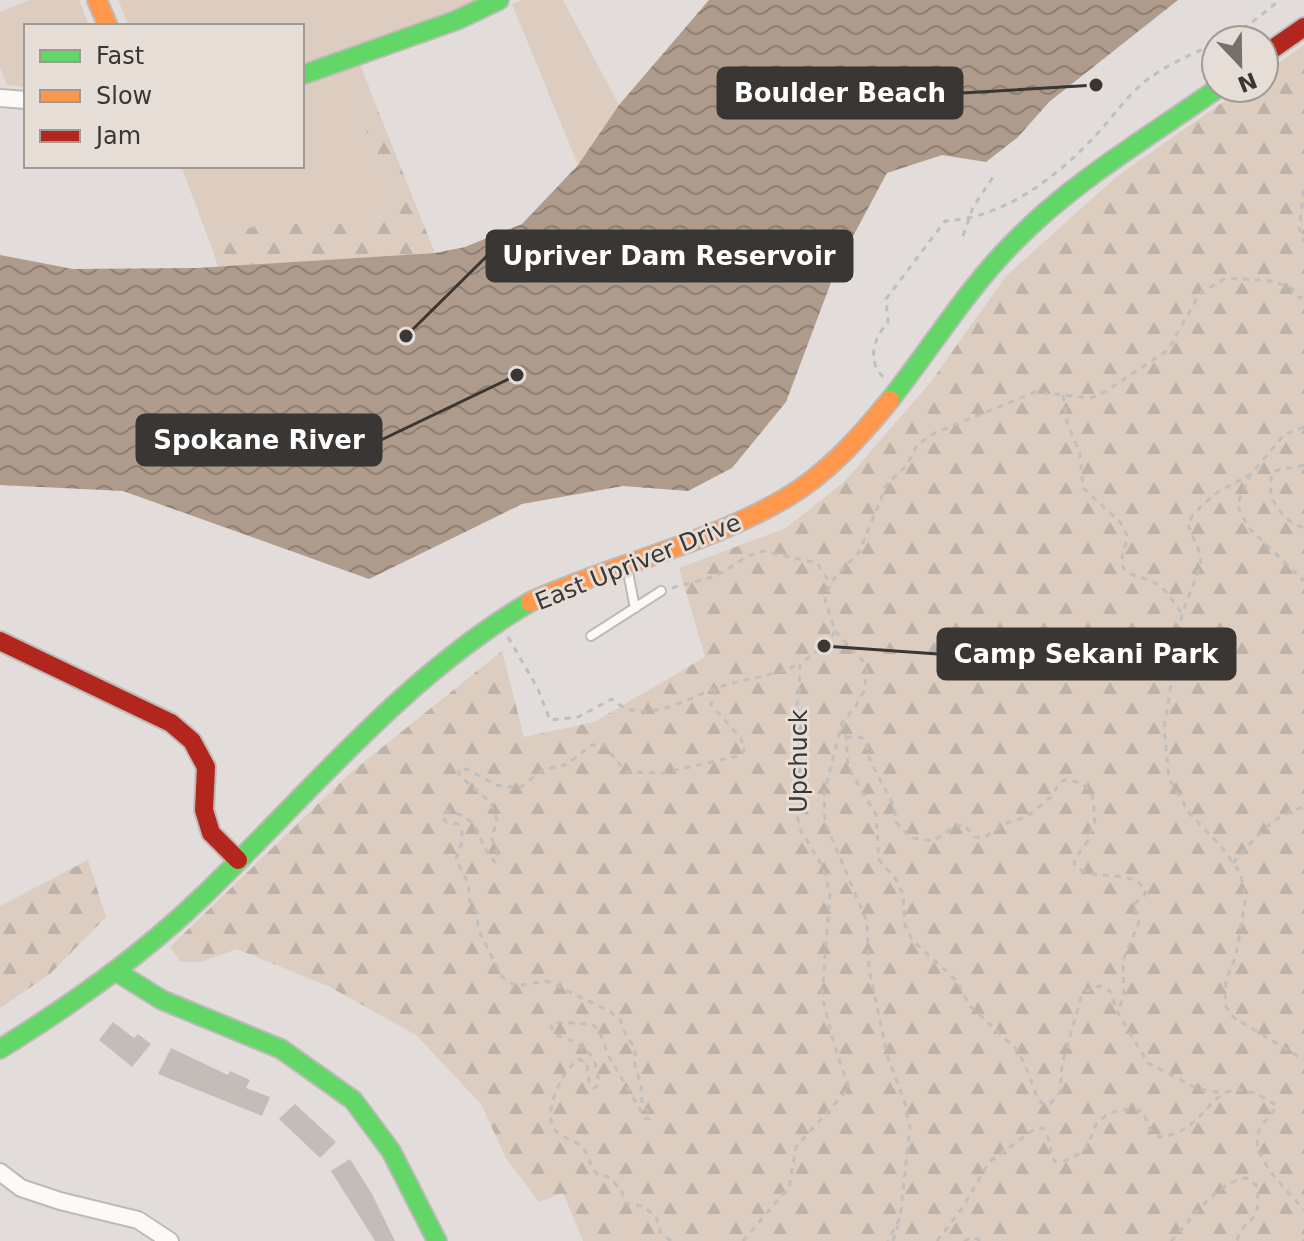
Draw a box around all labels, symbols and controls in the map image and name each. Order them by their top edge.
legend [24,24,304,168]
north arrow [1200,24,1280,104]
text: Fast [96,42,144,70]
text: N [1234,67,1261,97]
callout: Boulder Beach [718,68,962,118]
text: Boulder Beach [734,78,946,108]
text: Slow [96,82,152,110]
text: Jam [94,122,141,150]
callout: Upriver Dam Reservoir [487,231,852,281]
text: Upriver Dam Reservoir [502,241,836,271]
callout: Spokane River [137,415,381,465]
text: Spokane River [153,425,365,455]
street label: East Upriver Drive [531,508,745,616]
callout: Camp Sekani Park [938,629,1235,679]
text: Camp Sekani Park [953,639,1219,669]
street label: Upchuck [785,709,813,813]

